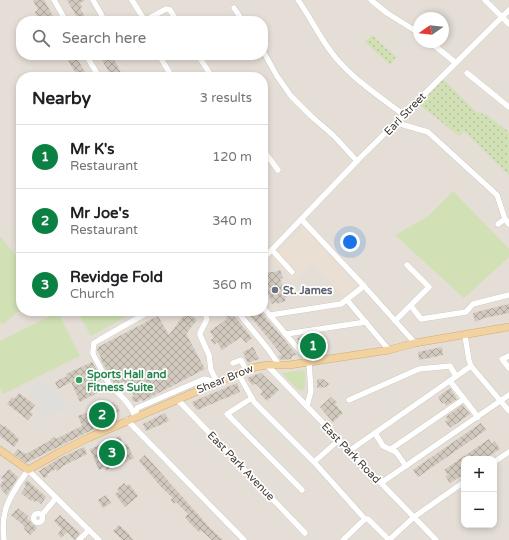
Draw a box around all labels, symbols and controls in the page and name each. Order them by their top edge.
north arrow [413,12,449,48]
search box [16,16,268,60]
icon: search [30,27,52,49]
text: Search here [62,29,146,47]
text: Nearby [32,88,91,109]
text: 3 results [200,90,252,106]
street label: Earl Street [381,90,429,138]
text: Mr K's [70,140,115,158]
text: 1 [41,149,49,165]
text: 120 m [212,149,252,165]
text: Restaurant [70,158,138,174]
text: Mr Joe's [70,204,129,222]
text: 2 [41,213,49,229]
text: 340 m [212,213,252,229]
text: Restaurant [70,222,138,238]
your location [340,232,360,252]
text: Revidge Fold [70,268,163,286]
text: 3 [41,277,49,293]
text: 360 m [212,277,252,293]
place label: St. James [283,284,333,297]
marker: St. James [270,285,280,295]
text: Church [70,286,114,302]
pin: 1 [300,331,326,361]
street label: Shear Brow [195,362,255,396]
place label: Sports Hall and Fitness Suite [87,368,167,394]
marker: Sports Hall and Fitness Suite [74,375,84,385]
pin: 2 [89,400,115,430]
street label: East Park Road [319,420,383,486]
street label: East Park Avenue [205,429,277,503]
pin: 3 [99,438,125,468]
map controls [461,456,497,528]
button: + [461,456,497,492]
button: − [461,492,497,528]

